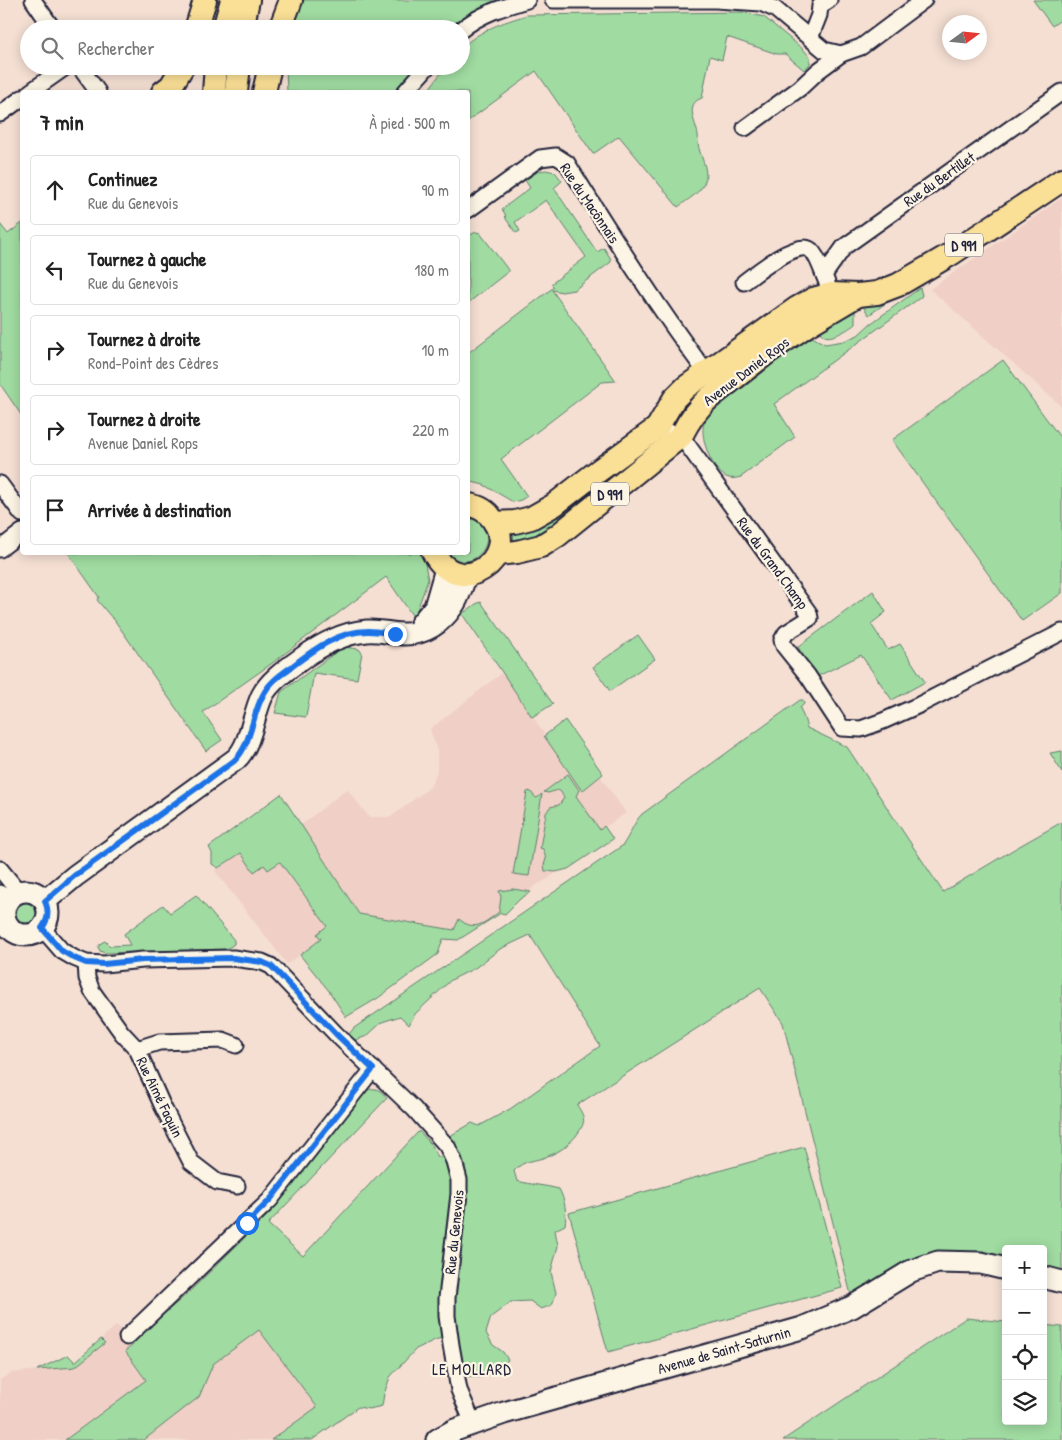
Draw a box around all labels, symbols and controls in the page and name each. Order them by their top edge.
north arrow [942,15,987,60]
search box [20,20,470,75]
icon: search [38,34,66,62]
text: Rechercher [78,35,155,61]
text: 7 min [40,108,84,137]
text: À pied · 500 m [369,112,450,134]
street label: Rue du Bertillet [899,146,980,211]
street label: Rue du Macônnais [555,159,625,248]
text: Continuez [88,166,157,192]
icon: ahead [41,176,69,204]
text: 90 m [421,179,449,201]
text: Rue du Genevois [88,192,178,214]
road number: D 991 [945,234,983,256]
text: Tournez à gauche [88,246,206,272]
icon: left [41,256,69,284]
text: 180 m [415,259,449,281]
text: Rue du Genevois [88,272,178,294]
text: Tournez à droite [88,326,201,352]
street label: Avenue Daniel Rops [699,331,794,410]
icon: right [41,336,69,364]
text: 10 m [421,339,449,361]
text: Rond-Point des Cèdres [88,352,218,374]
text: Tournez à droite [88,406,201,432]
icon: right [41,416,69,444]
text: 220 m [412,419,449,441]
text: Avenue Daniel Rops [88,432,198,454]
road number: D 991 [591,482,629,506]
icon: arrive [41,496,69,524]
text: Arrivée à destination [88,497,231,523]
street label: Rue du Grand Champ [732,513,814,614]
route end [384,623,407,646]
street label: Rue Aimé Faquin [131,1053,189,1141]
street label: Rue du Genevois [439,1189,469,1275]
route start [236,1212,259,1235]
map controls [1002,1245,1047,1425]
button: + [1002,1245,1047,1290]
button: − [1002,1290,1047,1335]
street label: Avenue de Saint-Saturnin [655,1321,793,1379]
button: locate [1002,1335,1047,1380]
district label: LE MOLLARD [432,1358,512,1380]
button: layers [1002,1380,1047,1425]

